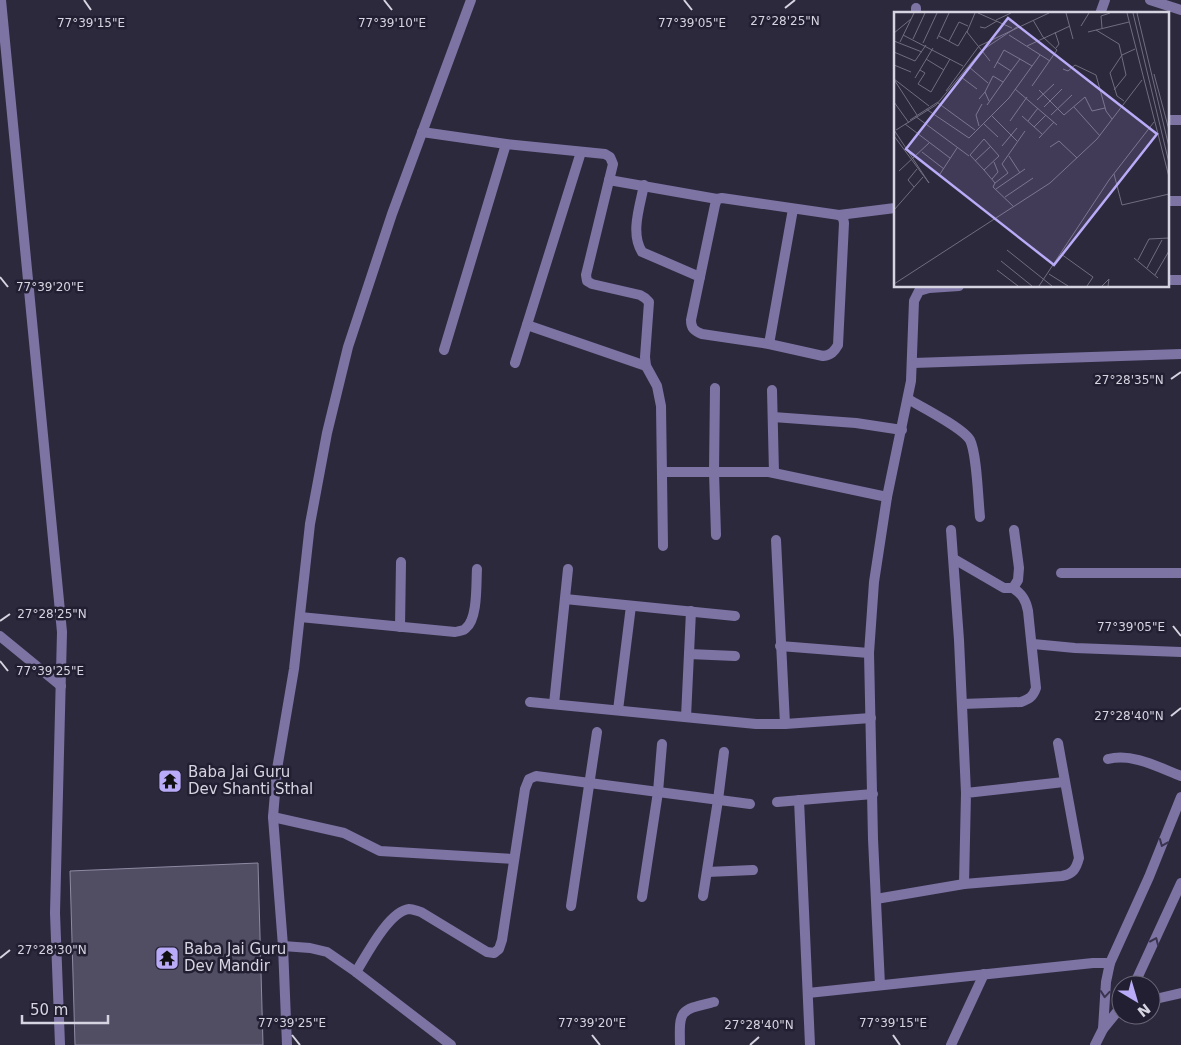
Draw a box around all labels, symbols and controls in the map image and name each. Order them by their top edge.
inset map [894,12,1168,288]
text: 27°28'25"N [750,14,820,28]
text: 77°39'15"E [57,16,125,30]
text: 77°39'10"E [358,16,426,30]
text: 77°39'05"E [658,16,726,30]
text: 77°39'20"E [16,280,84,294]
text: 27°28'35"N [1094,373,1164,387]
text: 27°28'25"N [17,607,87,621]
text: 77°39'05"E [1097,620,1165,634]
text: 77°39'25"E [16,664,84,678]
text: 27°28'40"N [1094,709,1164,723]
place label: Baba Jai Guru Dev Shanti Sthal [188,763,313,798]
temple icon: Baba Jai Guru Dev Shanti Sthal [157,768,183,794]
one-way arrow [1159,838,1169,846]
one-way arrow [1148,937,1159,946]
place label: Baba Jai Guru Dev Mandir [184,940,286,975]
text: 27°28'30"N [17,943,87,957]
temple icon: Baba Jai Guru Dev Mandir [154,945,180,971]
north arrow [1111,975,1161,1025]
one-way arrow [1099,990,1110,998]
scale bar [22,992,109,1024]
text: N [1134,1000,1154,1020]
text: 50 m [30,1001,68,1019]
text: 77°39'25"E [258,1016,326,1030]
text: 77°39'20"E [558,1016,626,1030]
text: 77°39'15"E [859,1016,927,1030]
text: 27°28'40"N [724,1018,794,1032]

